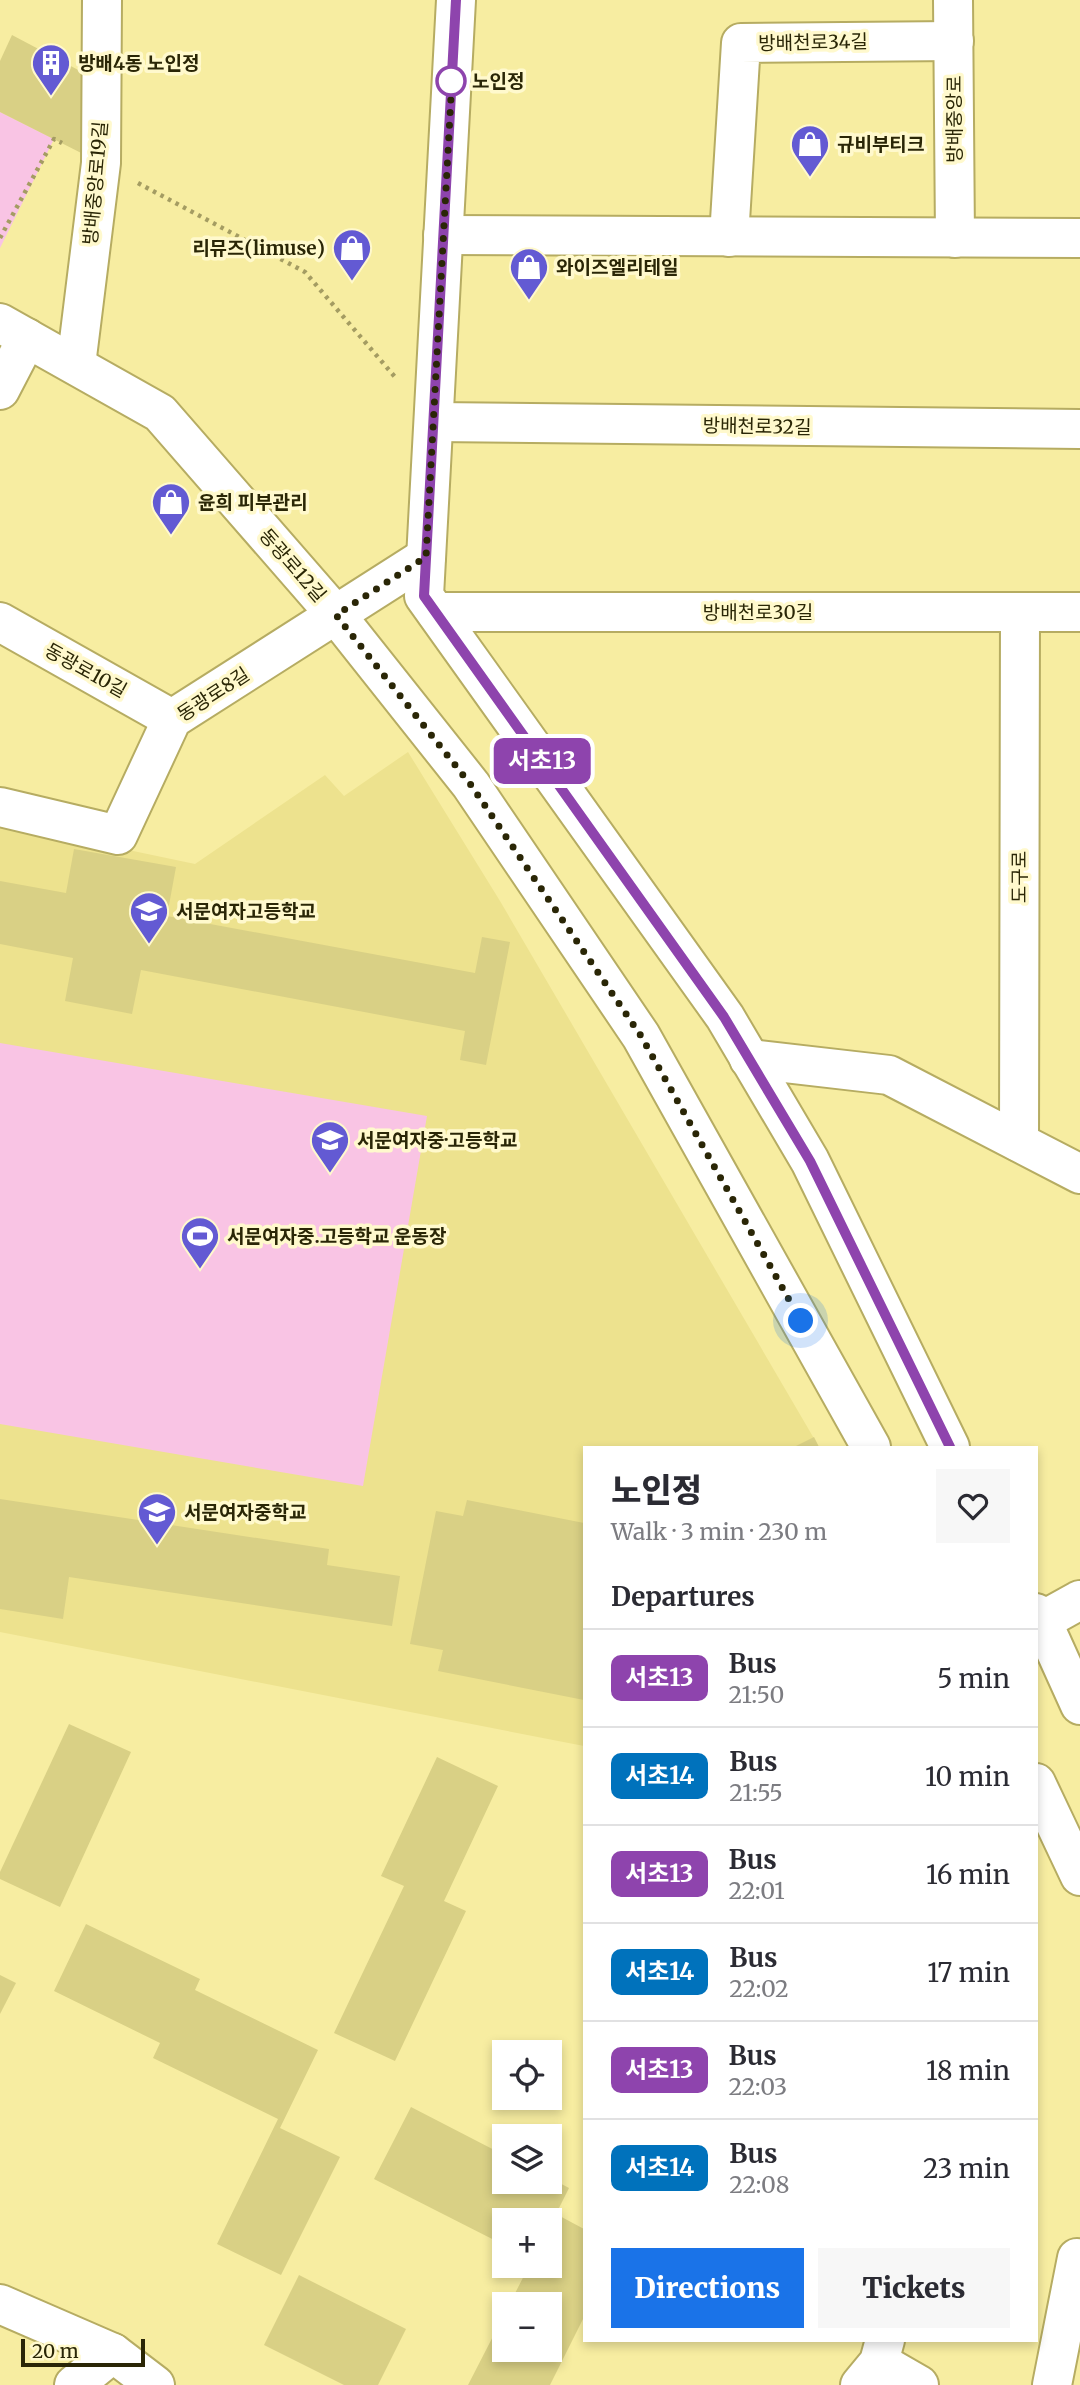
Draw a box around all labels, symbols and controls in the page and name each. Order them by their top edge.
street label: 방배천로34길 [758,29,868,55]
building icon: 방배4동 노인정 [30,42,72,97]
place label: 방배4동 노인정 [78,51,199,75]
marker: 노인정 [436,66,466,96]
place label: 노인정 [472,69,524,93]
street label: 방배중앙로 [942,75,966,163]
street label: 방배중앙로19길 [78,120,112,246]
shop icon: 규비부티크 [789,123,831,178]
place label: 규비부티크 [837,132,924,156]
shop icon: 리뮤즈(limuse) [331,227,373,282]
place label: 리뮤즈(limuse) [192,236,325,260]
shop icon: 와이즈엘리테일 [508,246,550,301]
place label: 와이즈엘리테일 [556,255,678,279]
street label: 방배천로32길 [702,413,812,439]
shop icon: 윤희 피부관리 [150,481,192,536]
place label: 윤희 피부관리 [198,490,307,514]
street label: 동광로12길 [255,523,331,607]
street label: 방배천로30길 [703,600,813,624]
street label: 동광로10길 [41,638,131,702]
street label: 동광로8길 [172,662,254,726]
line badge: 서초13 [493,738,591,784]
text: 서초13 [508,745,576,776]
street label: 도구로 [1007,851,1031,903]
school or university icon: 서문여자고등학교 [128,890,170,945]
place label: 서문여자고등학교 [176,899,316,923]
school or university icon: 서문여자중·고등학교 [309,1119,351,1174]
place label: 서문여자중·고등학교 [357,1128,518,1152]
sports icon: 서문여자중.고등학교 운동장 [179,1215,221,1270]
place label: 서문여자중.고등학교 운동장 [227,1224,447,1248]
your location [783,1303,818,1338]
button: heart [936,1469,1010,1543]
text: 노인정 [611,1470,702,1511]
school or university icon: 서문여자중학교 [136,1491,178,1546]
place label: 서문여자중학교 [184,1500,306,1524]
text: Walk · 3 min · 230 m [611,1517,827,1546]
text: Departures [611,1580,755,1613]
text: Bus [729,1647,777,1680]
text: 서초13 [625,1662,694,1693]
text: 5 min [937,1662,1010,1695]
text: 21:50 [729,1680,784,1709]
text: Bus [729,1745,777,1778]
text: 서초14 [625,1760,694,1791]
text: 10 min [925,1760,1010,1793]
text: 21:55 [729,1778,783,1807]
text: Bus [729,1843,777,1876]
text: 서초13 [625,1858,694,1889]
text: 16 min [926,1858,1010,1891]
text: 22:01 [729,1876,785,1905]
text: Bus [729,1941,777,1974]
text: 서초14 [625,1956,694,1987]
text: 17 min [927,1956,1010,1989]
text: 22:02 [729,1974,789,2003]
text: Bus [729,2039,777,2072]
map controls [492,2040,562,2362]
button: locate [492,2040,562,2110]
text: 서초13 [625,2054,694,2085]
text: 18 min [926,2054,1010,2087]
text: 22:03 [729,2072,787,2101]
button: layers [492,2124,562,2194]
text: Bus [729,2137,777,2170]
text: 서초14 [625,2152,694,2183]
text: 23 min [923,2152,1010,2185]
text: 22:08 [729,2170,789,2199]
button: + [492,2208,562,2278]
button: Directions [611,2248,804,2328]
button: Tickets [818,2248,1010,2328]
button: − [492,2292,562,2362]
scale bar [21,2336,145,2368]
text: 20 m [32,2339,79,2363]

